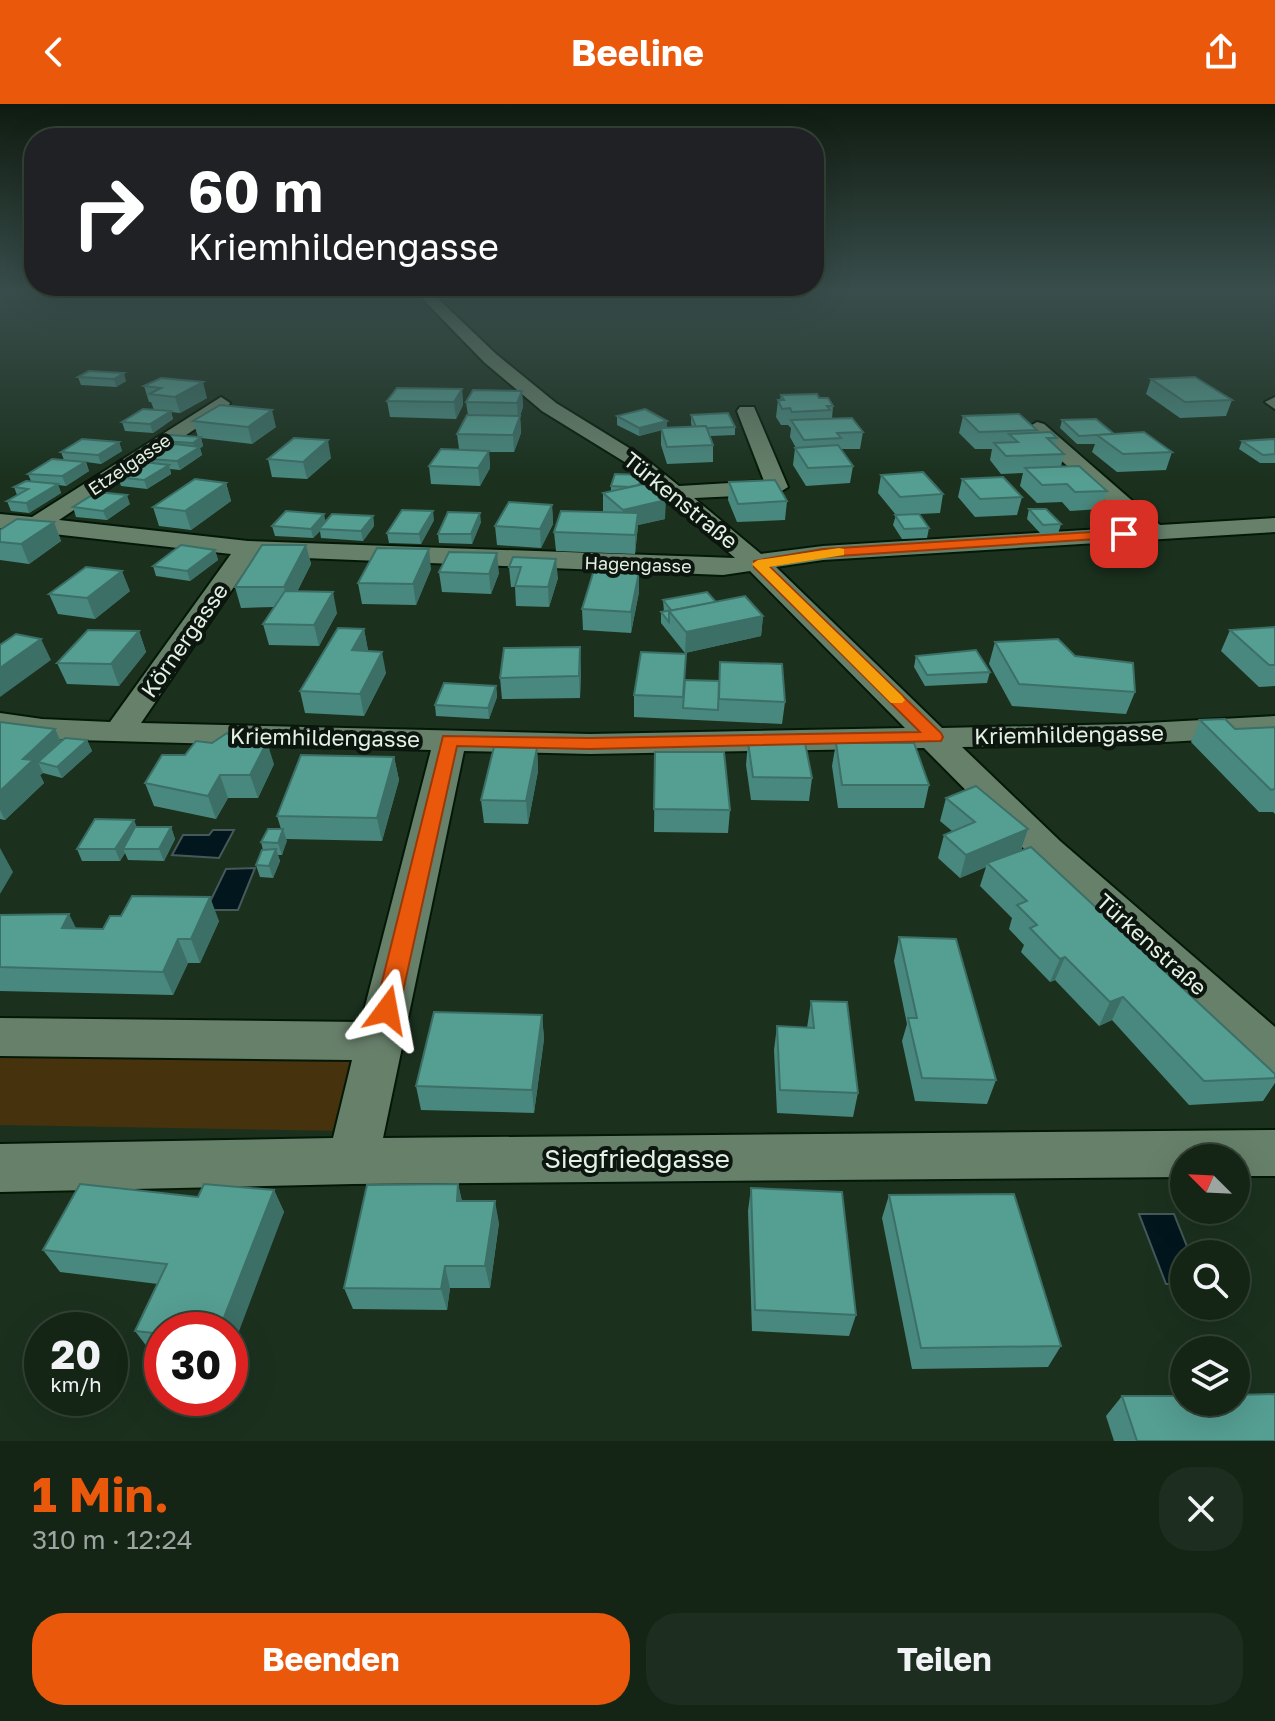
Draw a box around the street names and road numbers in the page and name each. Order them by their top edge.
street label: Etzelgasse [84,428,174,500]
street label: Türkenstraße [618,446,744,554]
street label: Hagengasse [584,551,692,577]
street label: Körnergasse [135,578,233,702]
street label: Kriemhildengasse [974,719,1164,749]
street label: Kriemhildengasse [230,722,420,752]
street label: Türkenstraße [1091,887,1213,1001]
street label: Siegfriedgasse [544,1143,730,1174]

